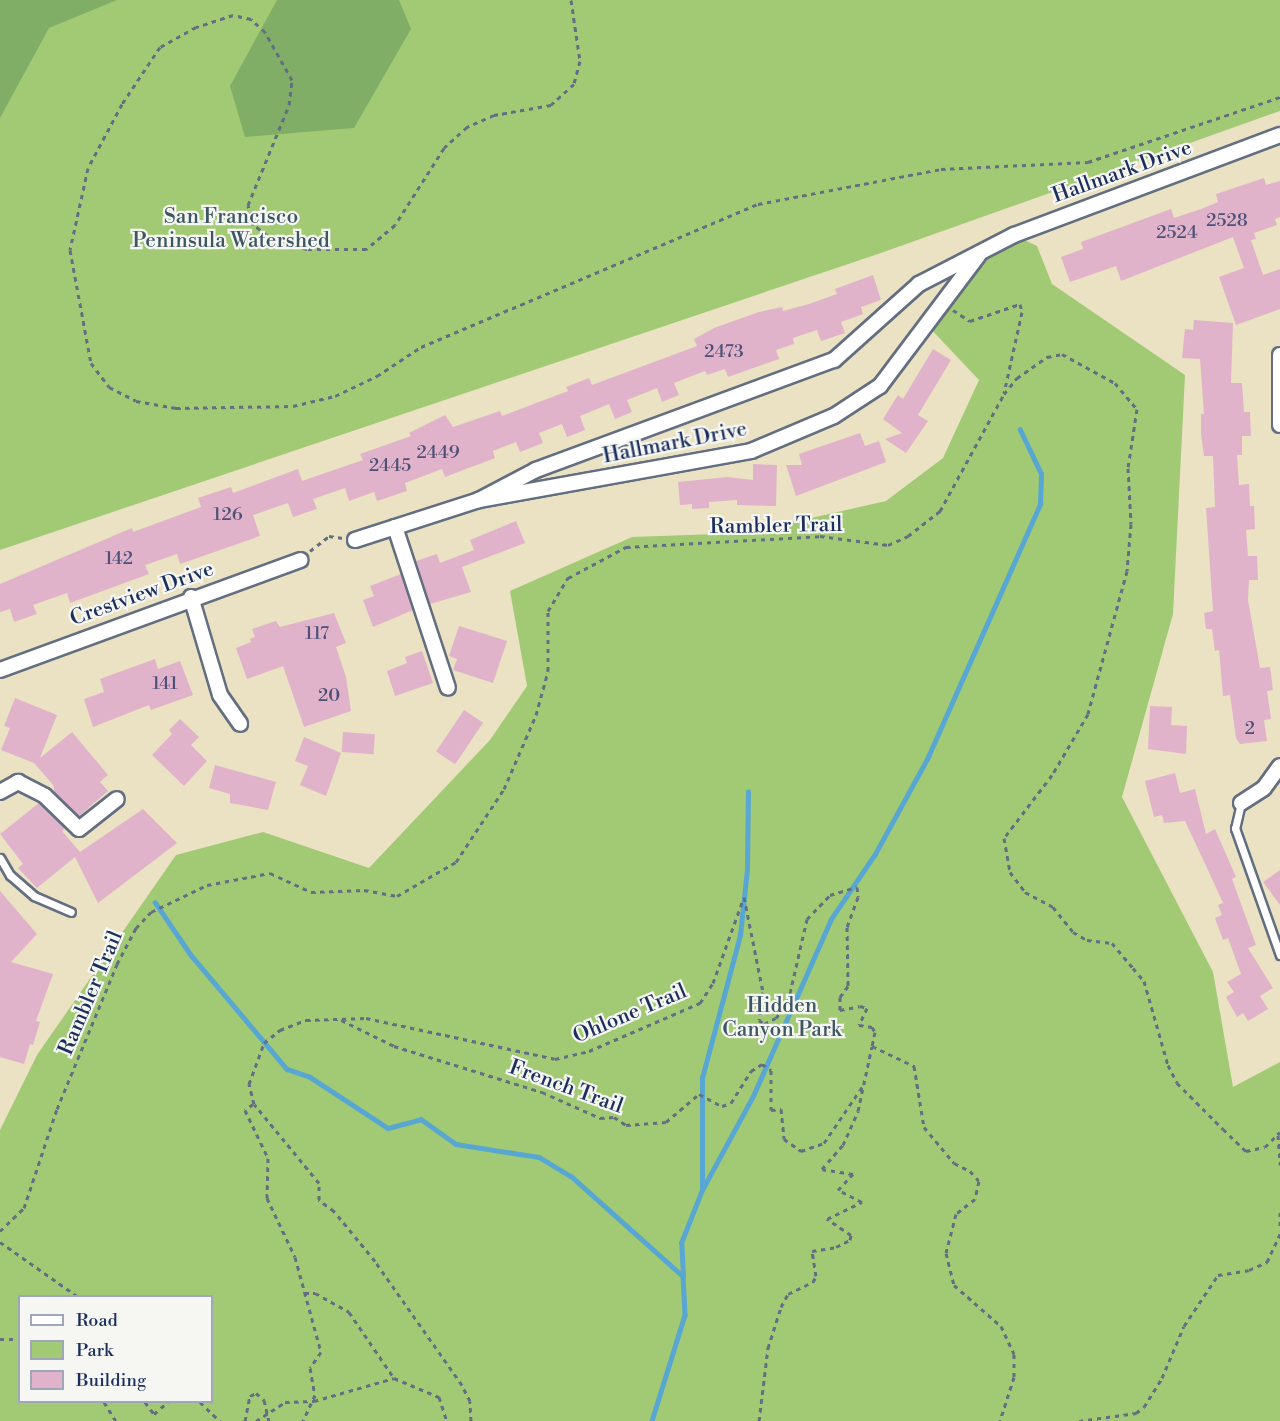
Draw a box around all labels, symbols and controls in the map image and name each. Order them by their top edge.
street label: Hallmark Drive [1049,135,1195,209]
park label: San Francisco Peninsula Watershed [132,204,330,254]
house number: 2528 [1206,210,1248,232]
house number: 2524 [1156,222,1198,244]
house number: 2473 [704,341,744,363]
street label: Hallmark Drive [601,417,749,469]
house number: 2449 [416,442,460,464]
house number: 2445 [369,455,411,477]
house number: 126 [213,504,243,526]
street label: Rambler Trail [709,512,843,540]
house number: 142 [105,548,133,570]
street label: Crestview Drive [67,556,217,632]
house number: 117 [305,623,329,645]
house number: 141 [152,673,178,695]
house number: 20 [318,685,340,707]
house number: 2 [1245,718,1255,740]
street label: Rambler Trail [53,927,129,1059]
street label: Ohlone Trail [569,979,691,1049]
park label: Hidden Canyon Park [722,993,842,1043]
street label: French Trail [506,1055,626,1119]
legend [18,1295,213,1403]
text: Road [76,1309,118,1332]
text: Park [76,1339,113,1362]
text: Building [76,1369,146,1392]

